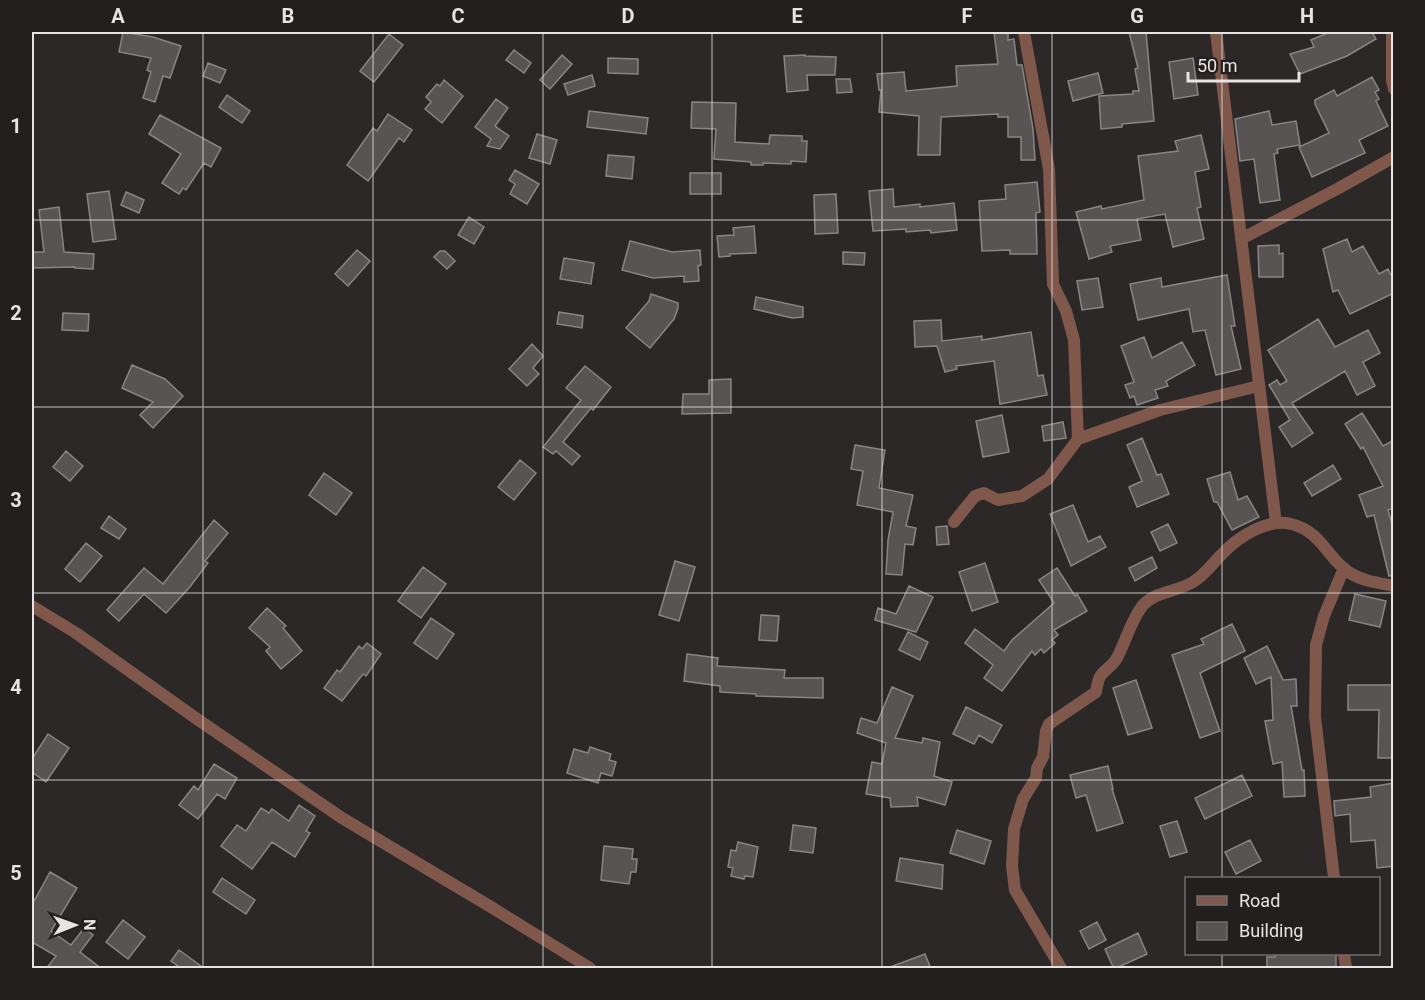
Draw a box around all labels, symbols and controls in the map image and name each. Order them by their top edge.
text: A [111,4,125,28]
text: B [282,4,294,28]
text: C [451,4,465,28]
text: D [622,4,635,28]
text: E [791,4,803,28]
text: F [962,4,973,28]
text: G [1130,4,1144,28]
text: H [1300,4,1314,28]
scale bar [1188,45,1299,83]
text: 50 m [1197,55,1237,76]
text: 1 [10,114,22,138]
text: 2 [10,301,22,325]
text: 3 [10,488,22,512]
text: 4 [10,675,22,699]
text: 5 [10,861,22,885]
legend [1185,877,1380,955]
text: Road [1239,890,1280,911]
north arrow [45,895,105,955]
text: N [80,919,99,931]
text: Building [1239,920,1303,941]

